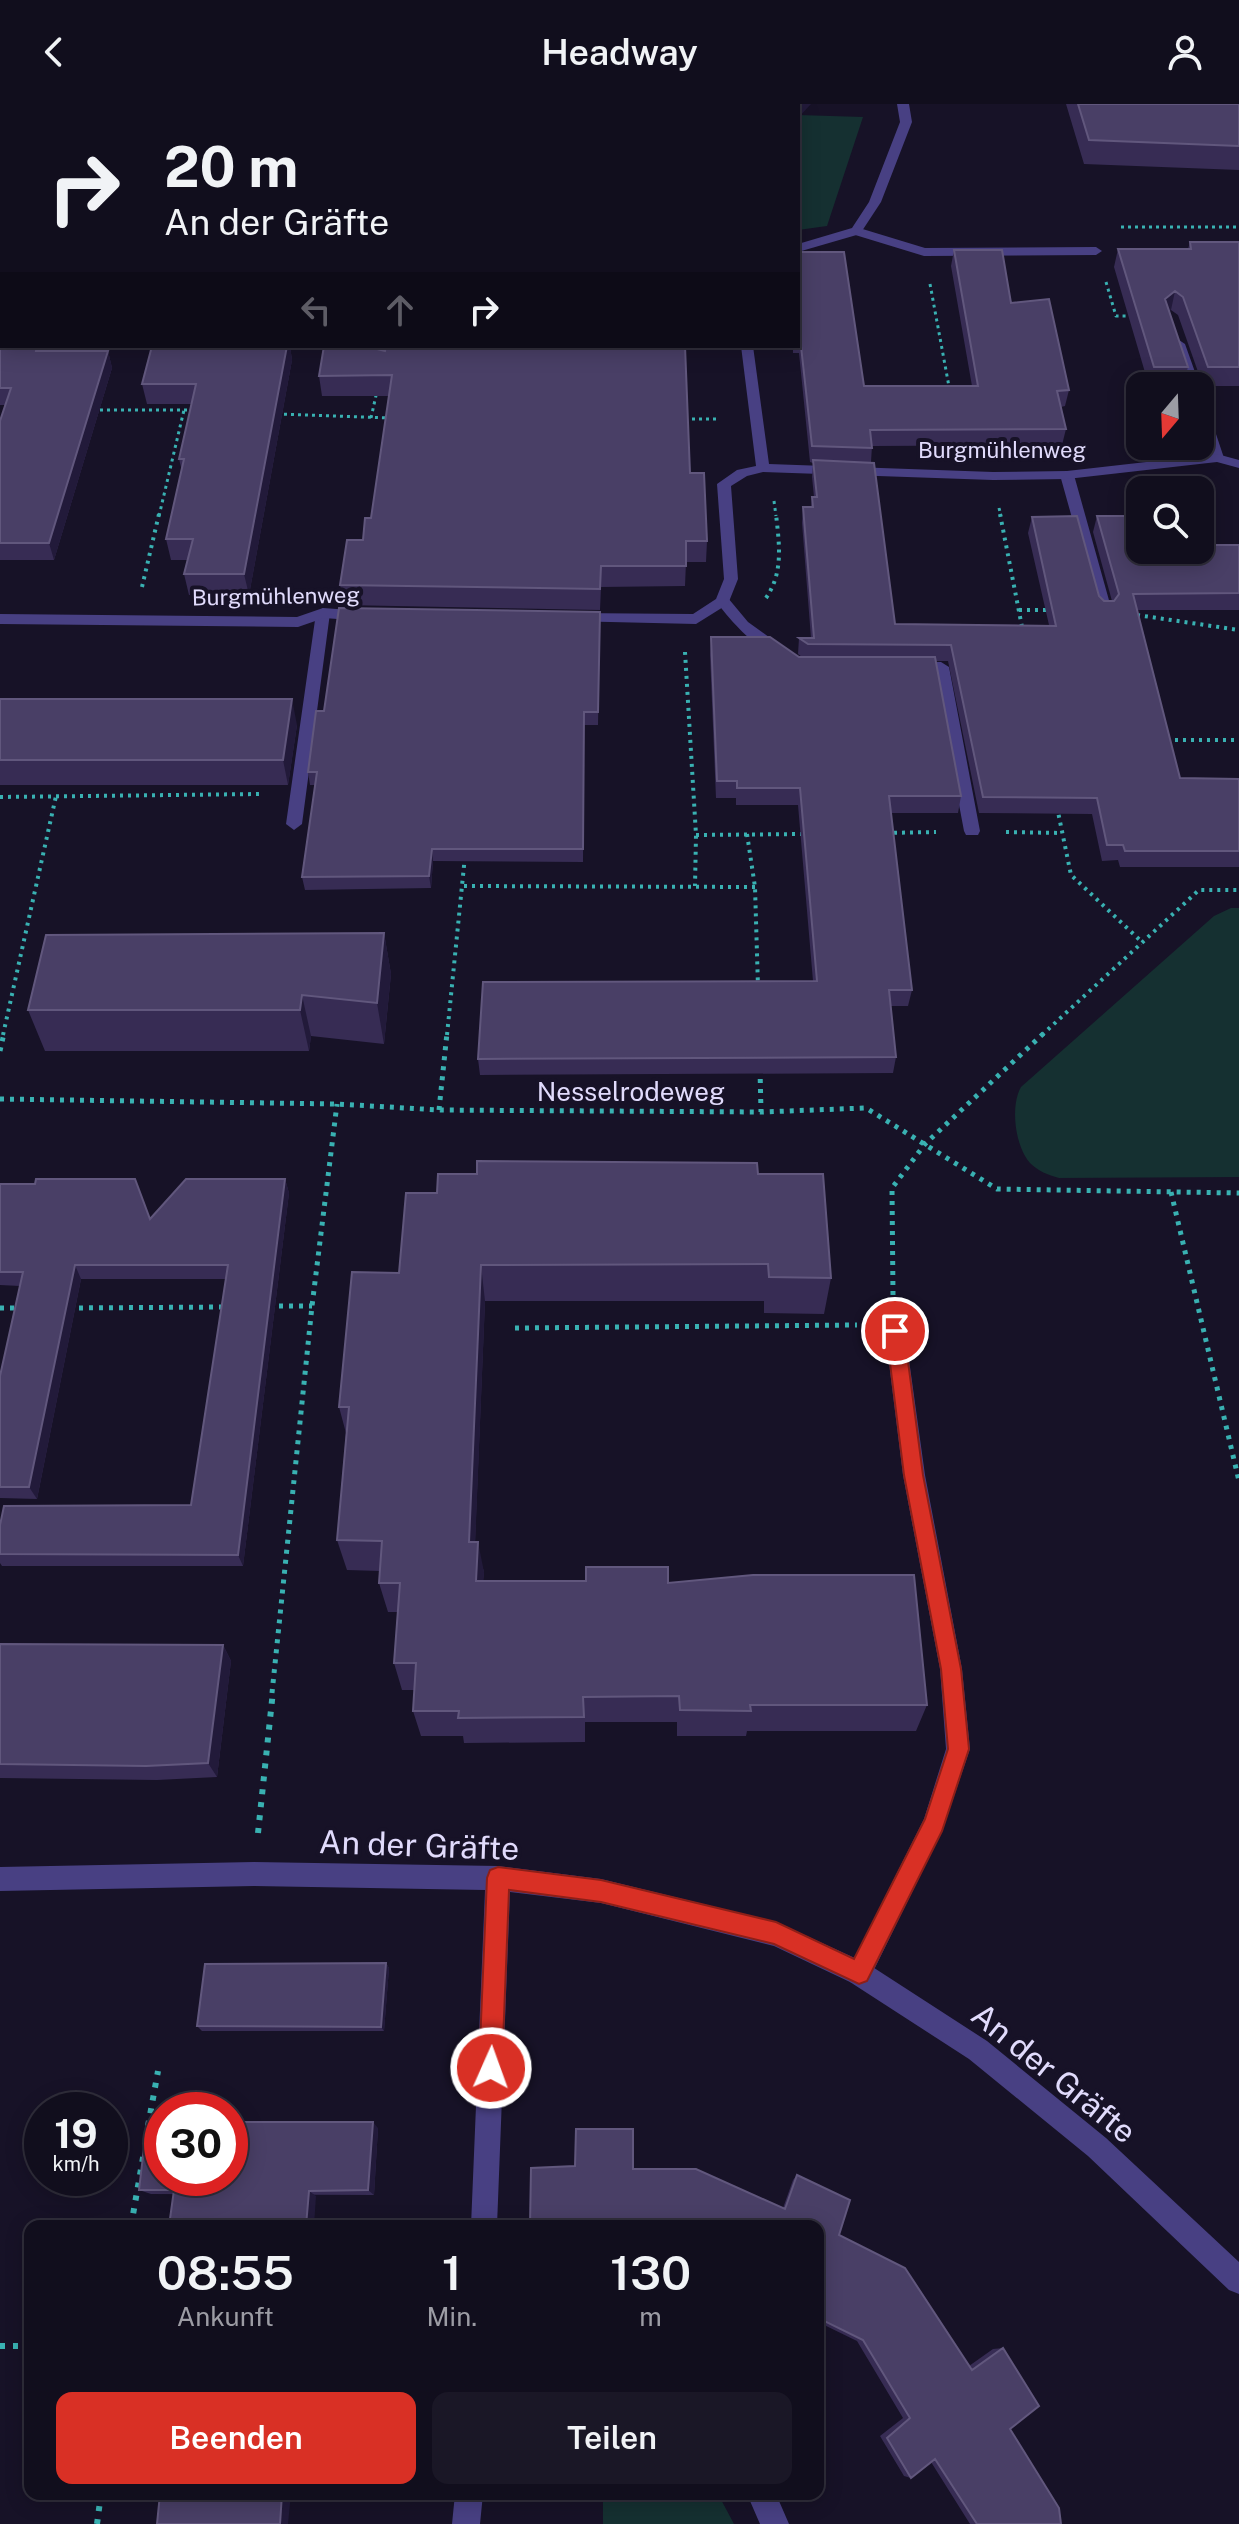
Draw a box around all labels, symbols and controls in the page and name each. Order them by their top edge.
icon: back [32,30,76,74]
icon: person [1163,30,1207,74]
text: Headway [541,31,698,73]
text: 20 m [164,134,298,200]
icon: right [32,136,136,240]
text: An der Gräfte [164,201,389,243]
icon: left [294,288,338,332]
icon: ahead [378,288,422,332]
icon: right [462,288,506,332]
north arrow [1126,372,1214,460]
map controls [1126,372,1214,564]
street label: Burgmühlenweg [918,437,1086,463]
button: search [1126,476,1214,564]
street label: Burgmühlenweg [192,582,360,610]
street label: Nesselrodeweg [537,1076,725,1107]
pin [861,1297,929,1365]
icon: arrive [873,1309,917,1353]
street label: An der Gräfte [318,1823,520,1867]
street label: An der Gräfte [964,1996,1144,2150]
position arrow [449,2026,533,2110]
speed limit sign: 30 [144,2092,248,2196]
text: 19 [54,2110,98,2157]
text: km/h [52,2152,100,2176]
text: 08:55 [157,2244,294,2301]
text: 1 [442,2244,462,2301]
text: 130 [610,2244,691,2301]
text: Ankunft [177,2301,274,2332]
text: Min. [427,2301,477,2332]
text: m [639,2301,662,2332]
button: Beenden [56,2392,416,2484]
button: Teilen [432,2392,792,2484]

